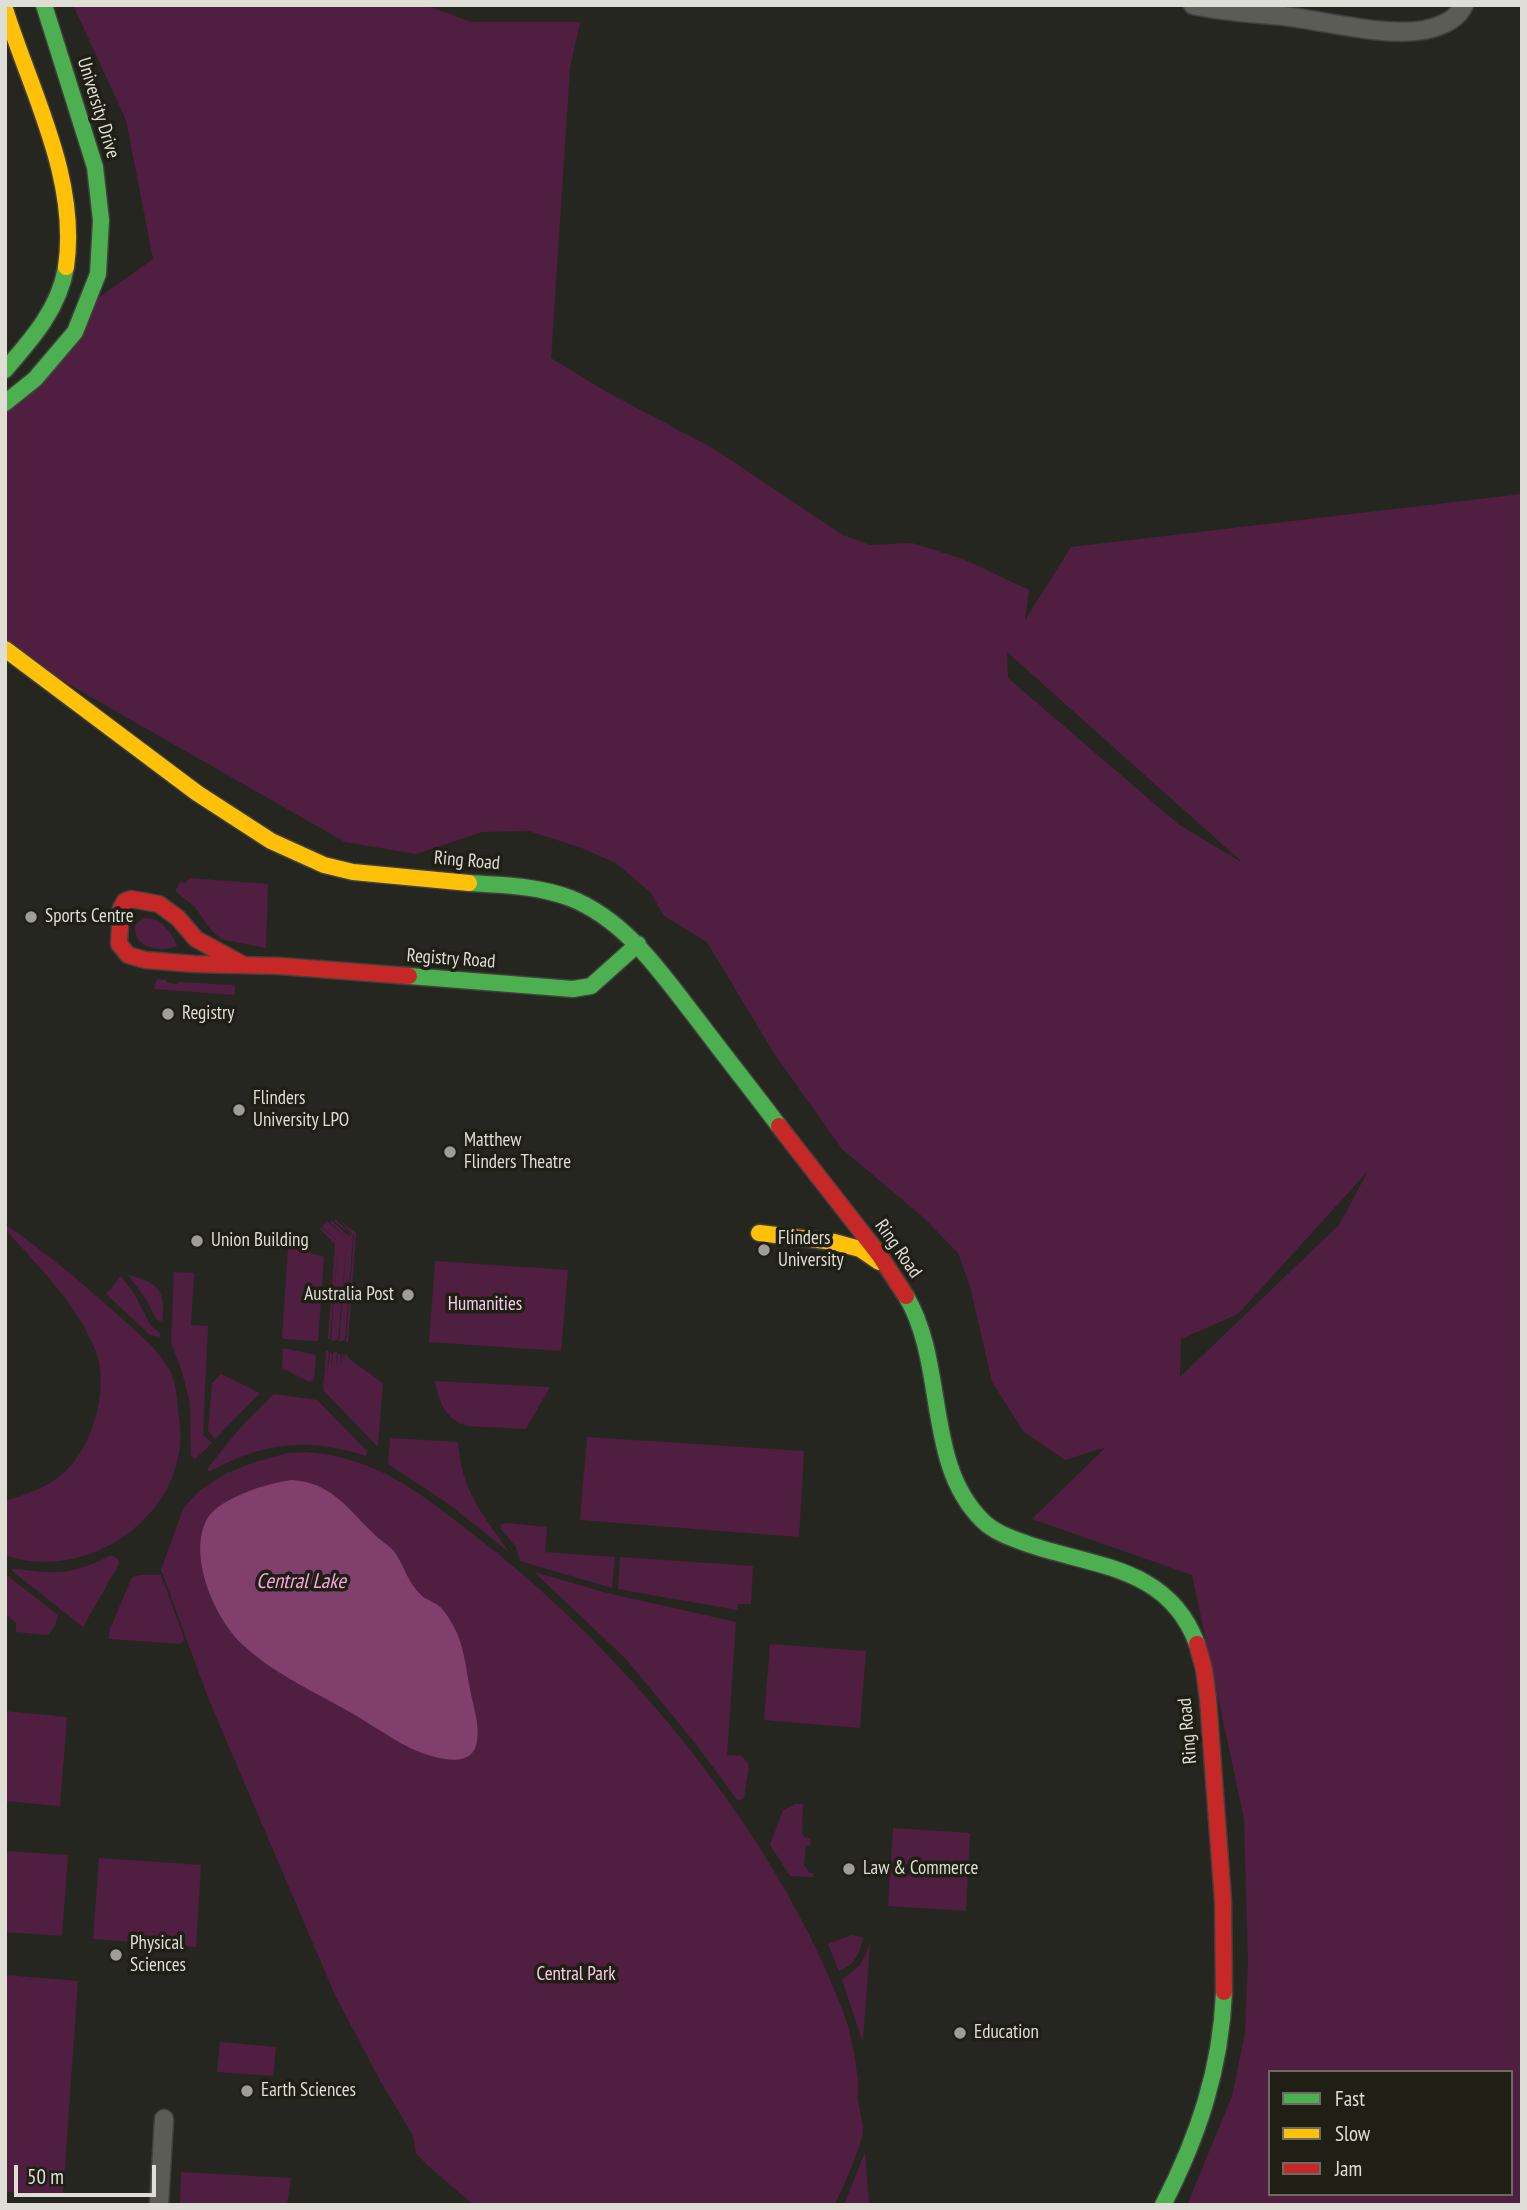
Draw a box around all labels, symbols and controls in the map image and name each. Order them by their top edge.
street label: University Drive [72,55,124,161]
street label: Ring Road [433,847,501,875]
place label: Sports Centre [45,906,134,928]
marker: Sports Centre [23,909,39,925]
street label: Registry Road [406,945,496,973]
place label: Registry [182,1003,234,1025]
marker: Registry [160,1006,176,1022]
place label: Flinders University LPO [253,1088,349,1132]
marker: Flinders University LPO [231,1102,247,1118]
place label: Matthew Flinders Theatre [464,1130,571,1174]
marker: Matthew Flinders Theatre [442,1144,458,1160]
street label: Ring Road [870,1215,926,1283]
place label: Flinders University [778,1228,844,1272]
place label: Union Building [211,1230,309,1252]
marker: Union Building [189,1233,205,1249]
marker: Flinders University [756,1242,772,1258]
place label: Australia Post [304,1284,394,1306]
marker: Australia Post [400,1287,416,1303]
park label: Humanities [448,1294,522,1316]
water label: Central Lake [256,1569,346,1595]
street label: Ring Road [1174,1697,1202,1765]
place label: Law & Commerce [863,1858,978,1880]
marker: Law & Commerce [841,1861,857,1877]
place label: Physical Sciences [130,1933,186,1977]
marker: Physical Sciences [108,1947,124,1963]
park label: Central Park [536,1964,616,1986]
place label: Education [974,2022,1039,2044]
marker: Education [952,2025,968,2041]
legend [1268,2070,1513,2196]
place label: Earth Sciences [261,2080,356,2102]
marker: Earth Sciences [239,2083,255,2099]
text: Fast [1335,2085,1365,2112]
text: Slow [1335,2120,1370,2147]
scale bar [18,2150,159,2194]
text: Jam [1335,2155,1362,2182]
text: 50 m [27,2163,64,2190]

